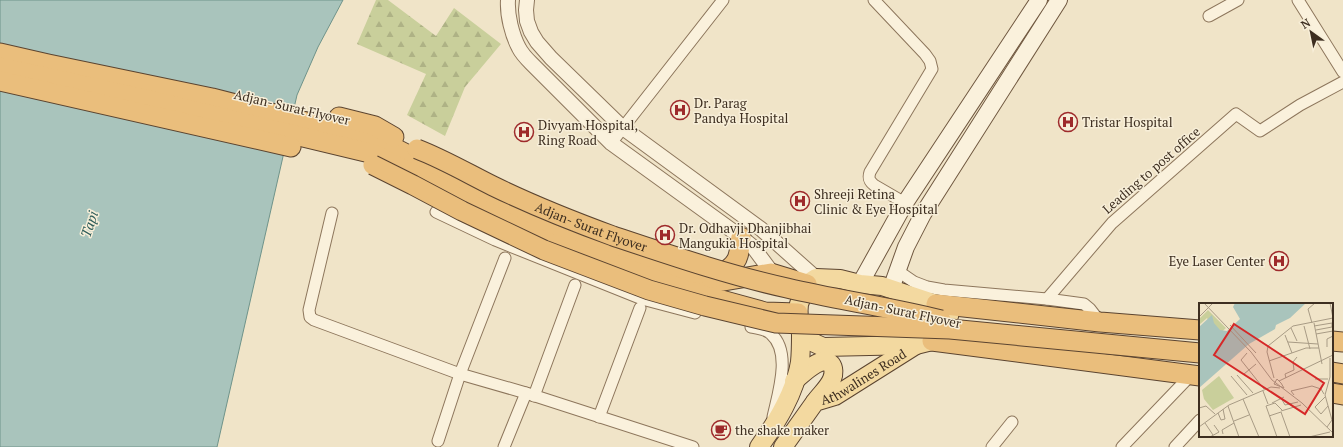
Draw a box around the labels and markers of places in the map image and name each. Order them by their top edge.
place label: Dr. Parag Pandya Hospital [694,94,788,127]
hospital icon: Dr. Parag Pandya Hospital [669,99,691,121]
hospital icon: Tristar Hospital [1057,111,1079,133]
place label: Tristar Hospital [1082,113,1173,131]
place label: Divyam Hospital, Ring Road [538,116,638,149]
hospital icon: Divyam Hospital, Ring Road [513,121,535,143]
place label: Shreeji Retina Clinic & Eye Hospital [814,185,938,218]
hospital icon: Shreeji Retina Clinic & Eye Hospital [789,190,811,212]
place label: Dr. Odhavji Dhanjibhai Mangukia Hospital [679,219,811,252]
hospital icon: Dr. Odhavji Dhanjibhai Mangukia Hospital [654,224,676,246]
hospital icon: Eye Laser Center [1268,250,1290,272]
place label: Eye Laser Center [1169,252,1265,270]
cafe icon: the shake maker [710,419,732,441]
place label: the shake maker [735,421,829,439]

